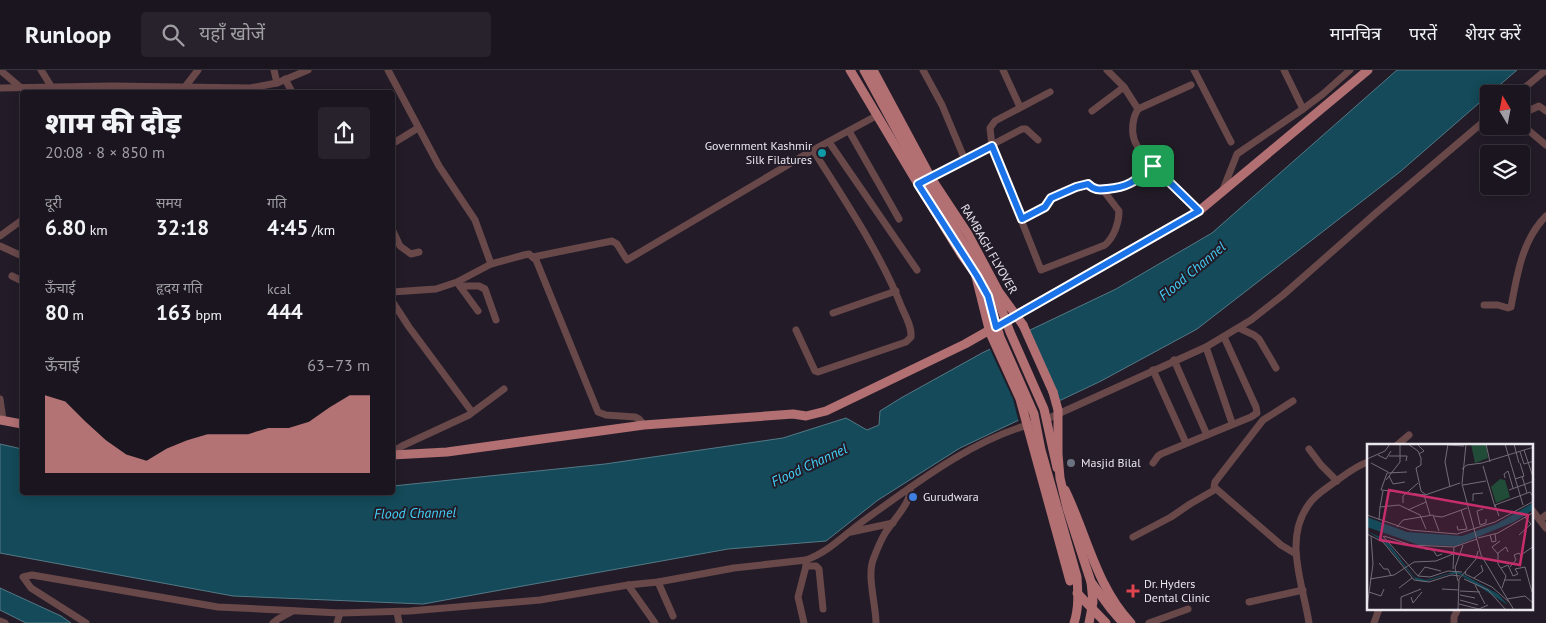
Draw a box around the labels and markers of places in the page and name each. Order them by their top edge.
place label: Government Kashmir Silk Filatures [705,138,812,167]
pin [1132,145,1174,187]
marker: Government Kashmir Silk Filatures [816,147,828,159]
place label: Masjid Bilal [1081,455,1141,470]
marker: Masjid Bilal [1065,457,1077,469]
place label: Gurudwara [923,489,979,504]
marker: Gurudwara [907,491,919,503]
place label: Dr. Hyders Dental Clinic [1144,576,1211,605]
marker: Dr. Hyders Dental Clinic [1126,584,1140,598]

